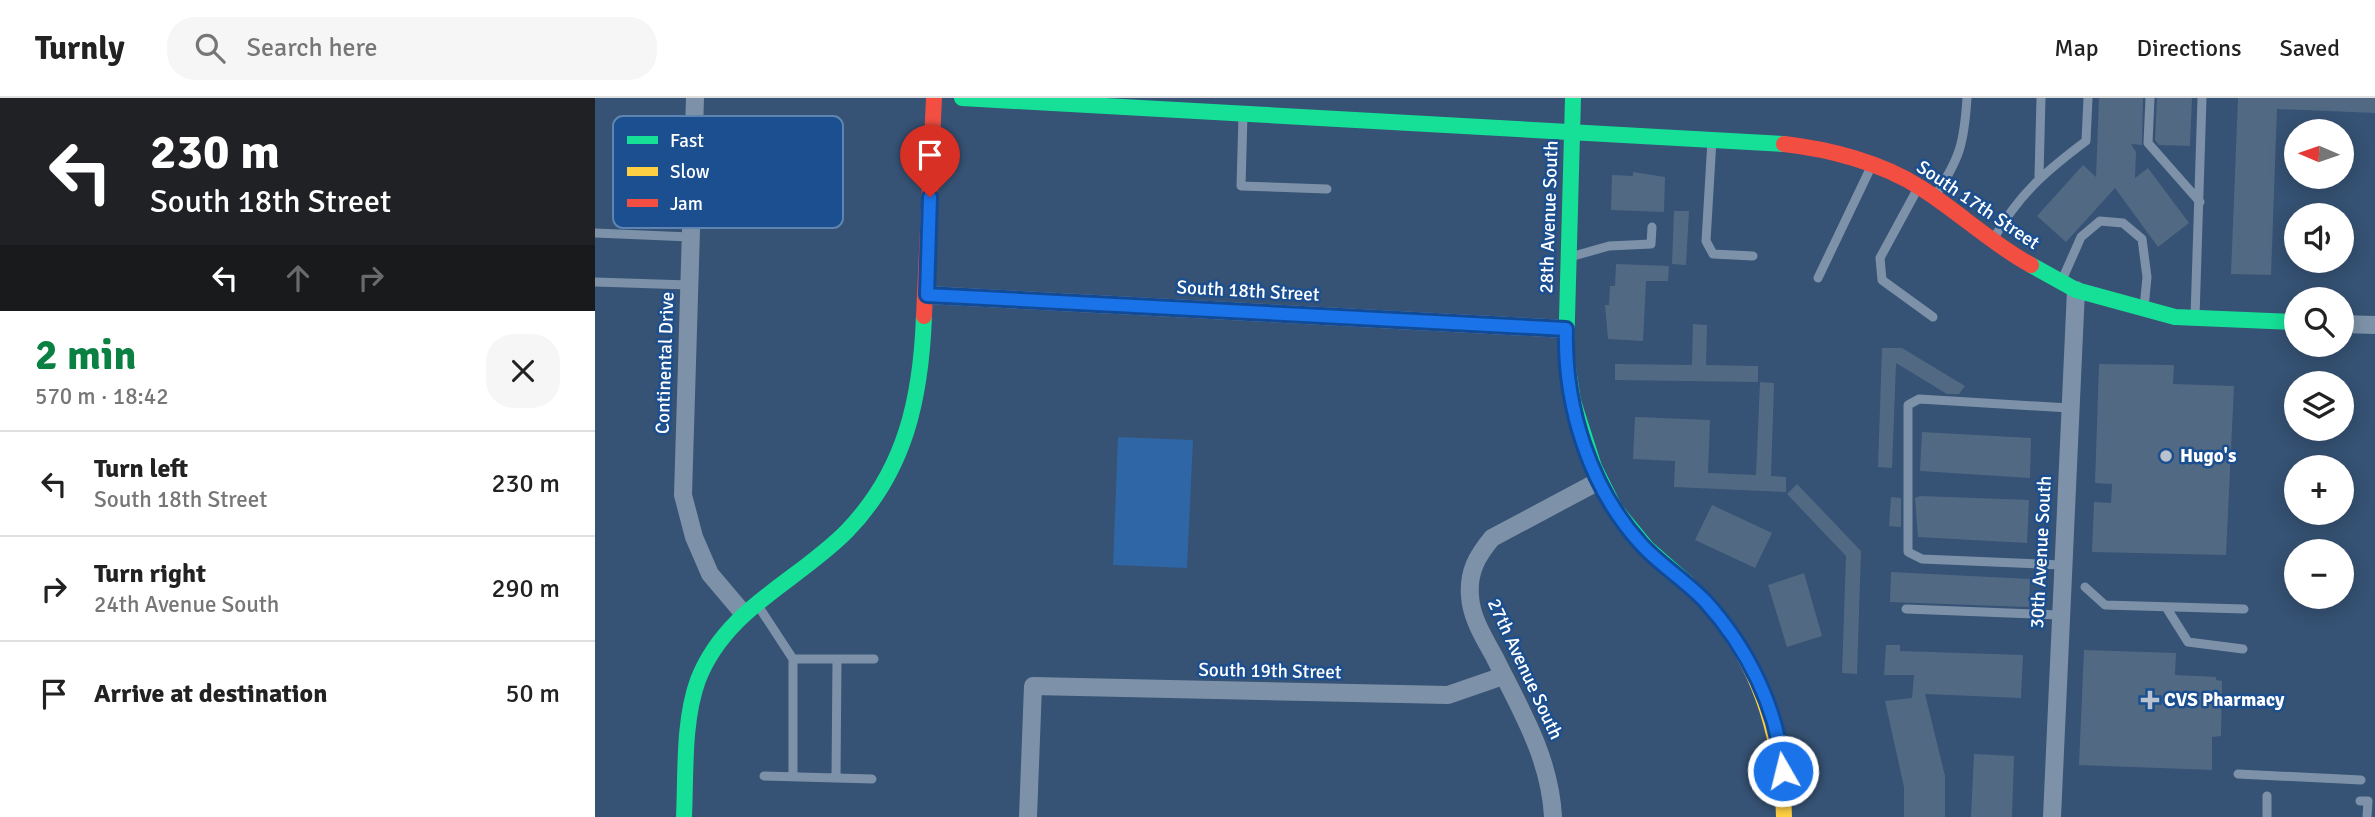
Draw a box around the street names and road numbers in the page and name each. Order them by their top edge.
street label: 28th Avenue South [1534,140,1564,294]
street label: South 17th Street [1912,155,2044,255]
street label: South 18th Street [1176,275,1320,307]
street label: Continental Drive [651,291,679,435]
street label: 30th Avenue South [2025,475,2057,629]
street label: 27th Avenue South [1482,595,1568,743]
street label: South 19th Street [1198,658,1342,684]

